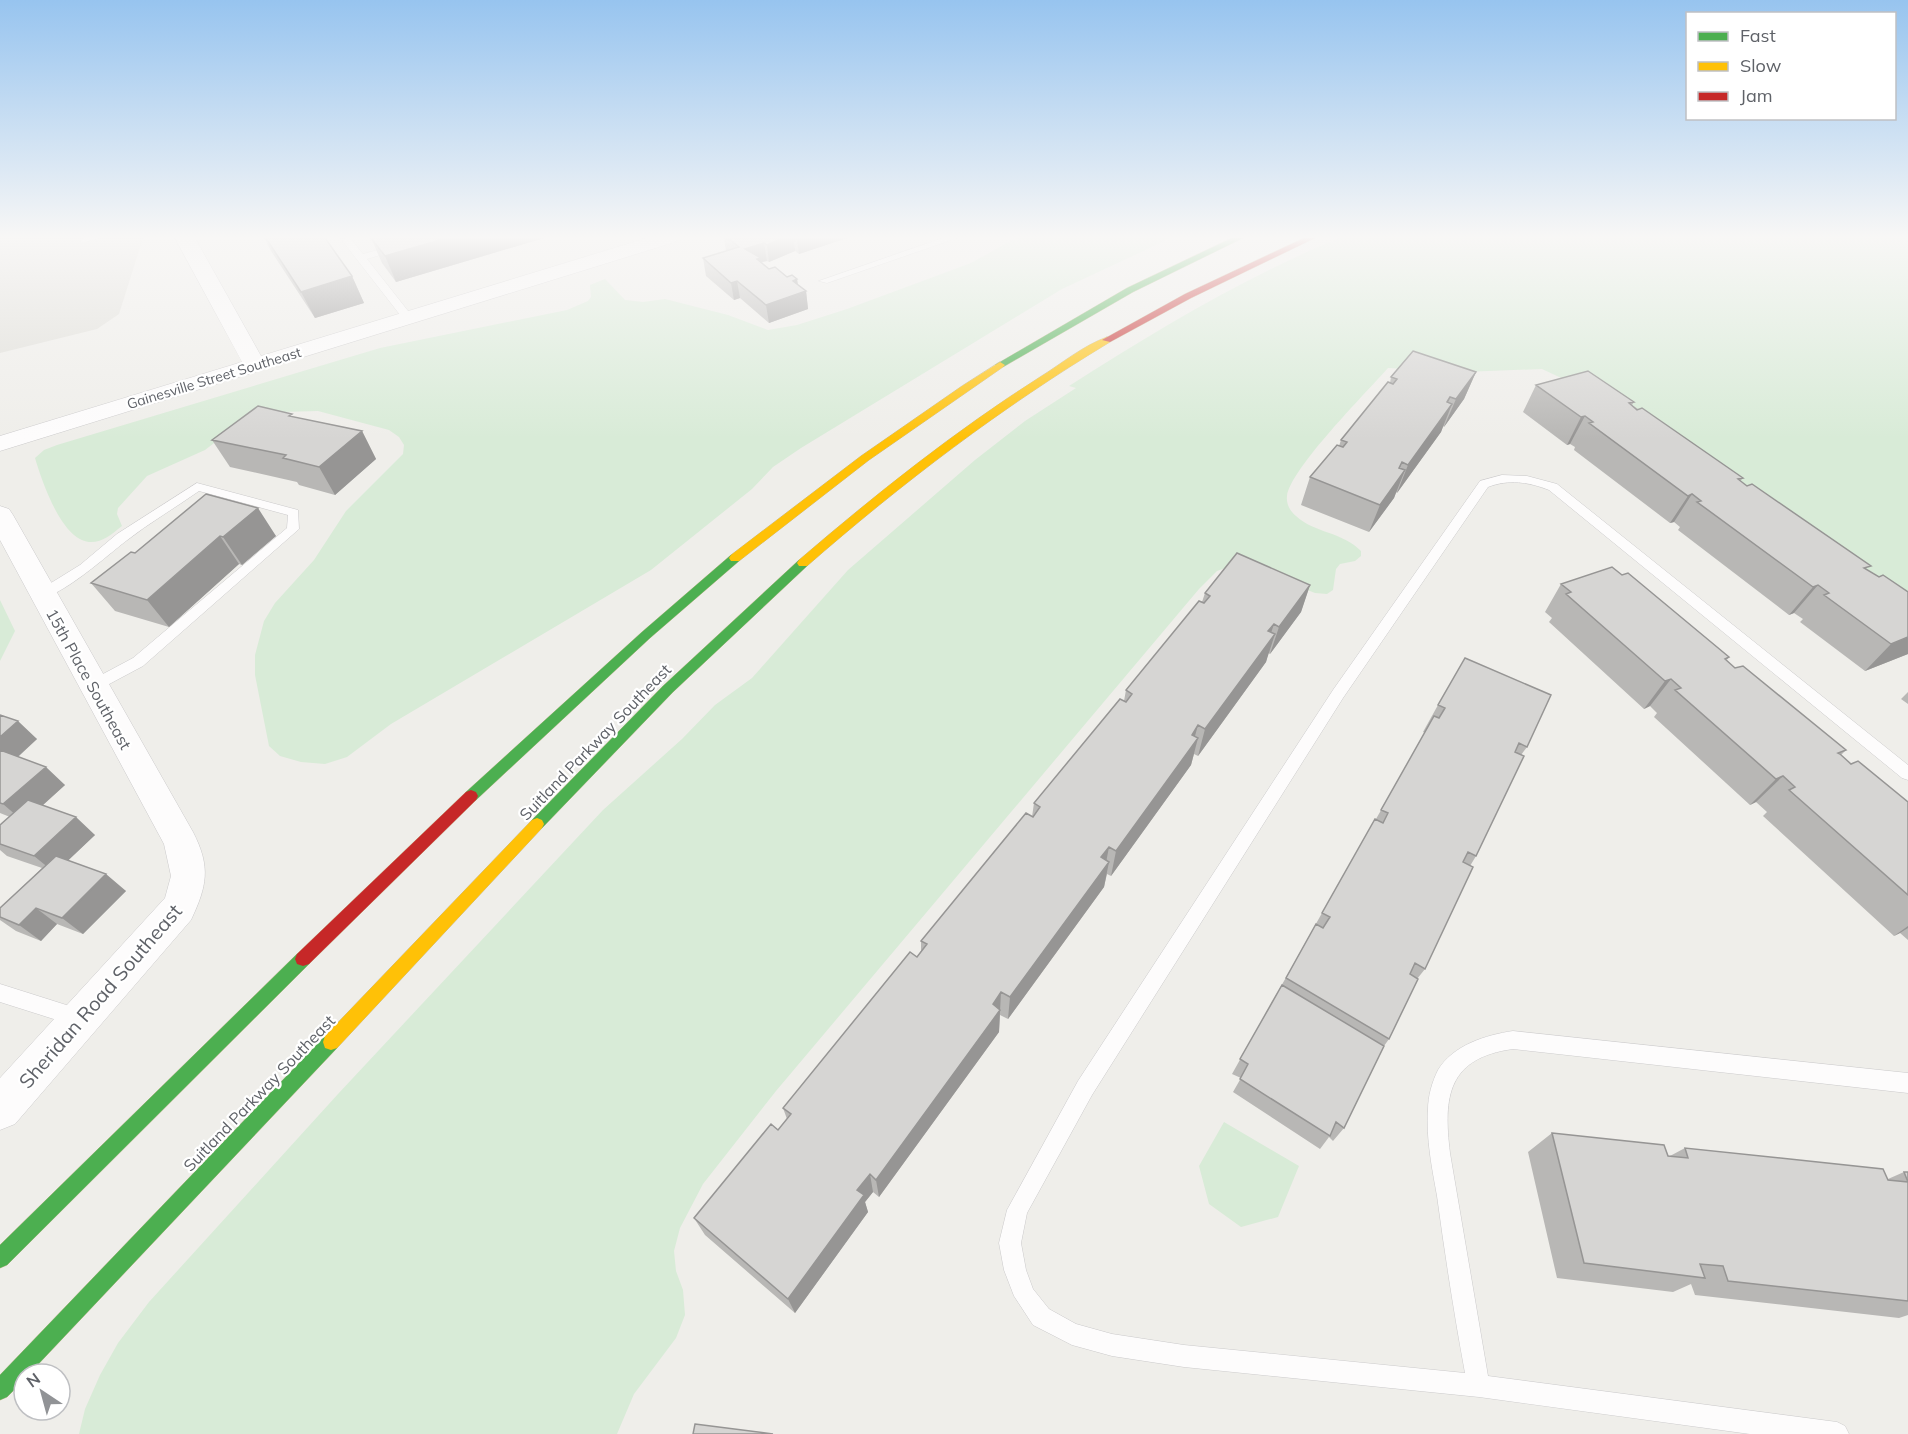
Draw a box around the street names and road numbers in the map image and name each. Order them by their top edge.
street label: Gainesville Street Southeast [125,343,303,413]
street label: 15th Place Southeast [42,605,136,753]
street label: Suitland Parkway Southeast [515,659,675,824]
street label: Sheridan Road Southeast [13,899,187,1093]
street label: Suitland Parkway Southeast [179,1010,339,1175]

